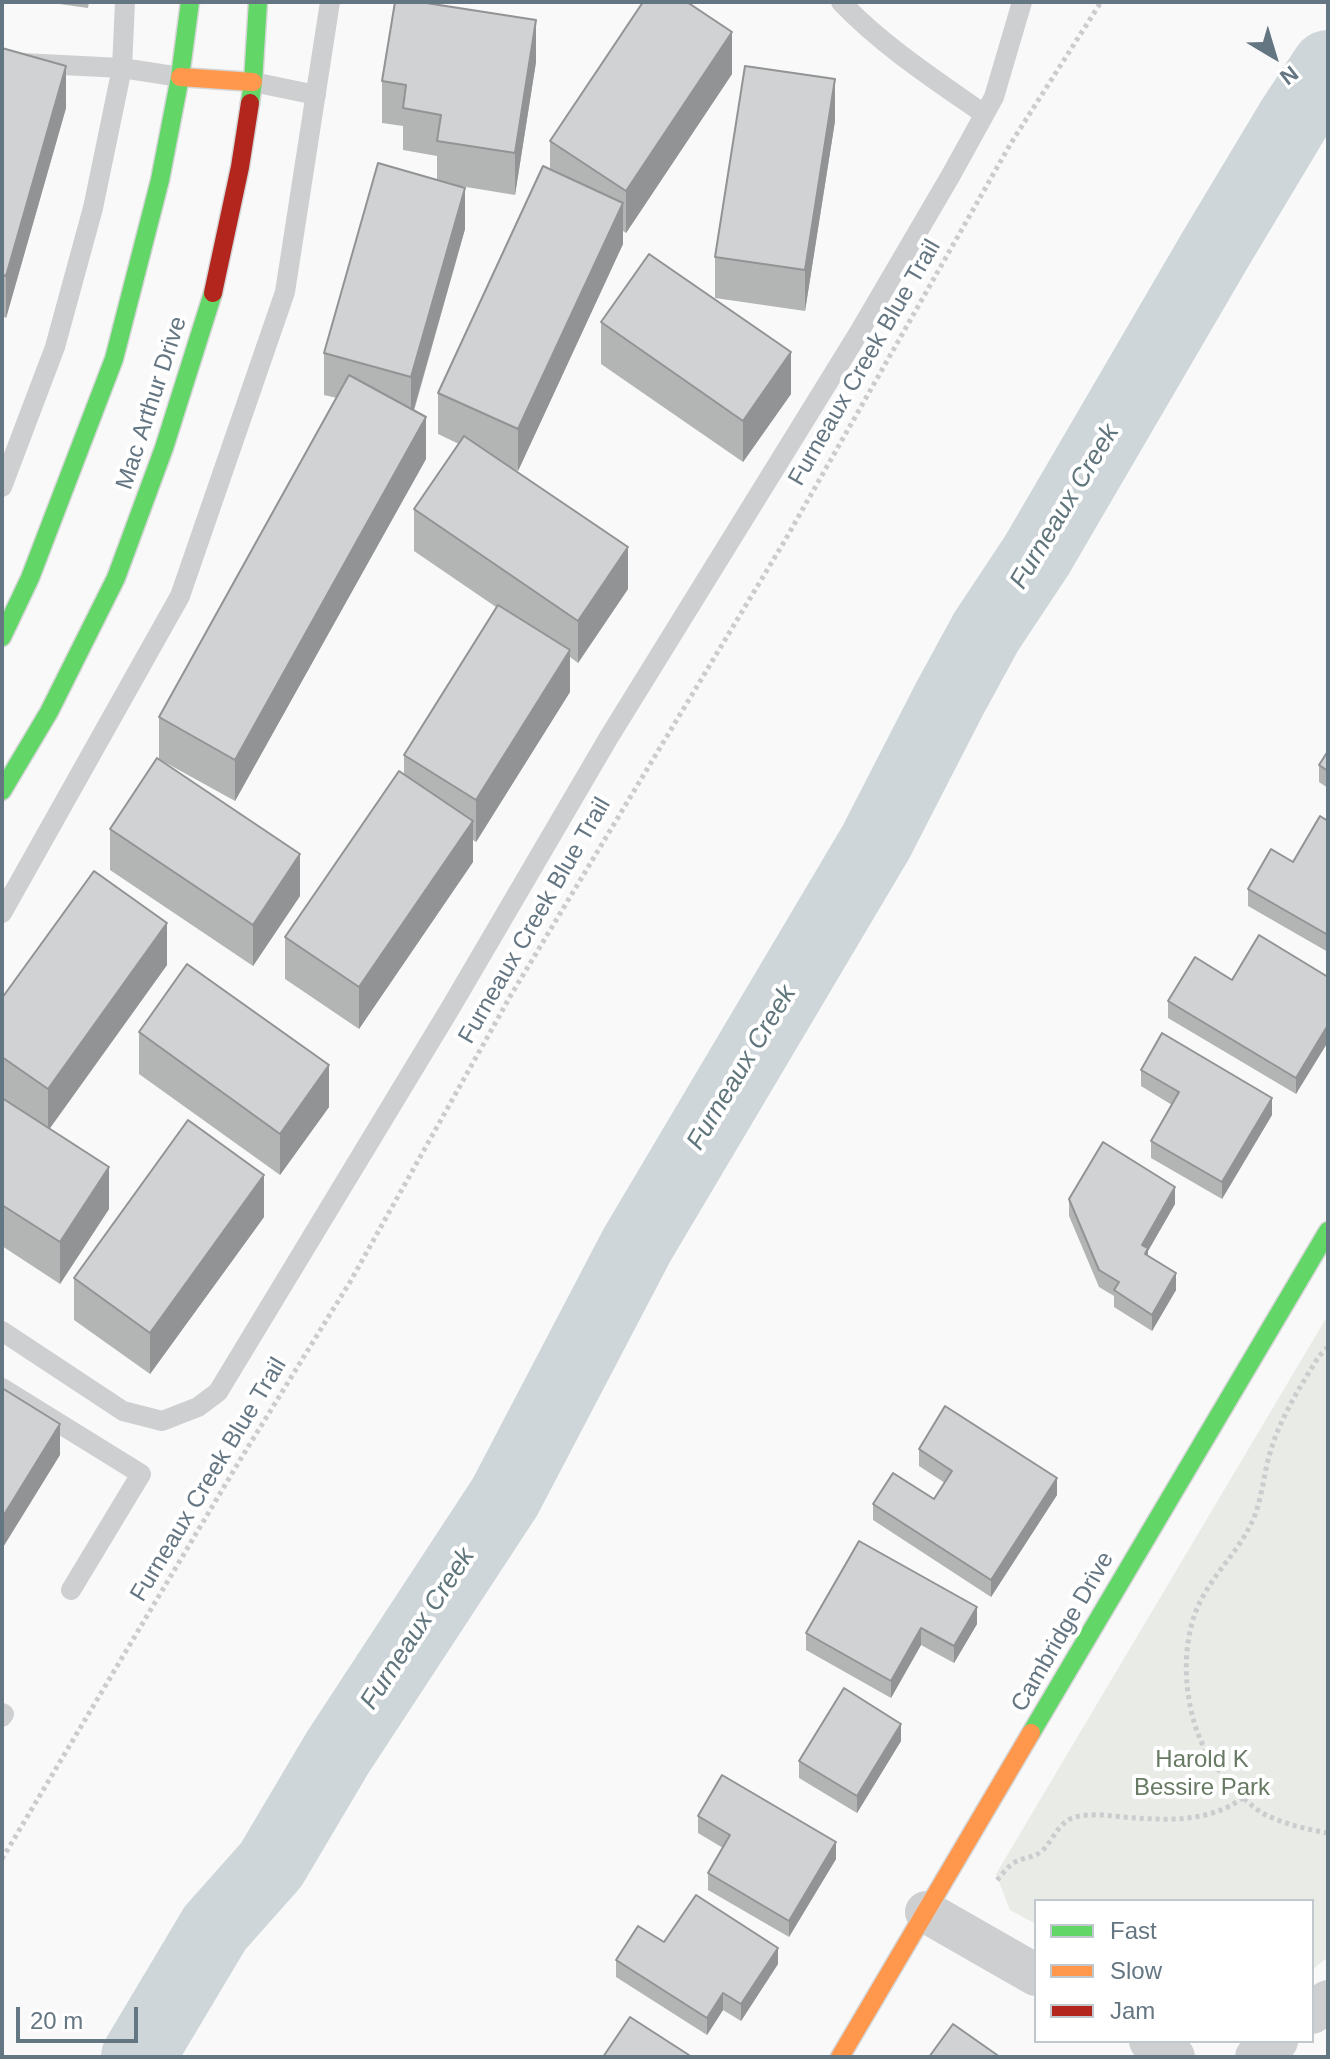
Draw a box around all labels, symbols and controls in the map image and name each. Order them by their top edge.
north arrow [1234,16,1314,96]
text: N [1275,61,1303,90]
street label: Furneaux Creek Blue Trail [783,235,947,491]
street label: Mac Arthur Drive [110,313,194,493]
water label: Furneaux Creek [1004,419,1126,595]
street label: Furneaux Creek Blue Trail [453,793,617,1049]
water label: Furneaux Creek [681,980,803,1156]
street label: Furneaux Creek Blue Trail [125,1353,293,1607]
water label: Furneaux Creek [354,1542,482,1716]
street label: Cambridge Drive [1006,1547,1120,1717]
park label: Harold K Bessire Park [1134,1746,1270,1802]
legend [1034,1899,1314,2043]
text: Fast [1110,1917,1157,1944]
text: Slow [1110,1957,1162,1984]
scale bar [20,1991,142,2041]
text: Jam [1110,1997,1155,2024]
text: 20 m [30,2007,83,2034]

